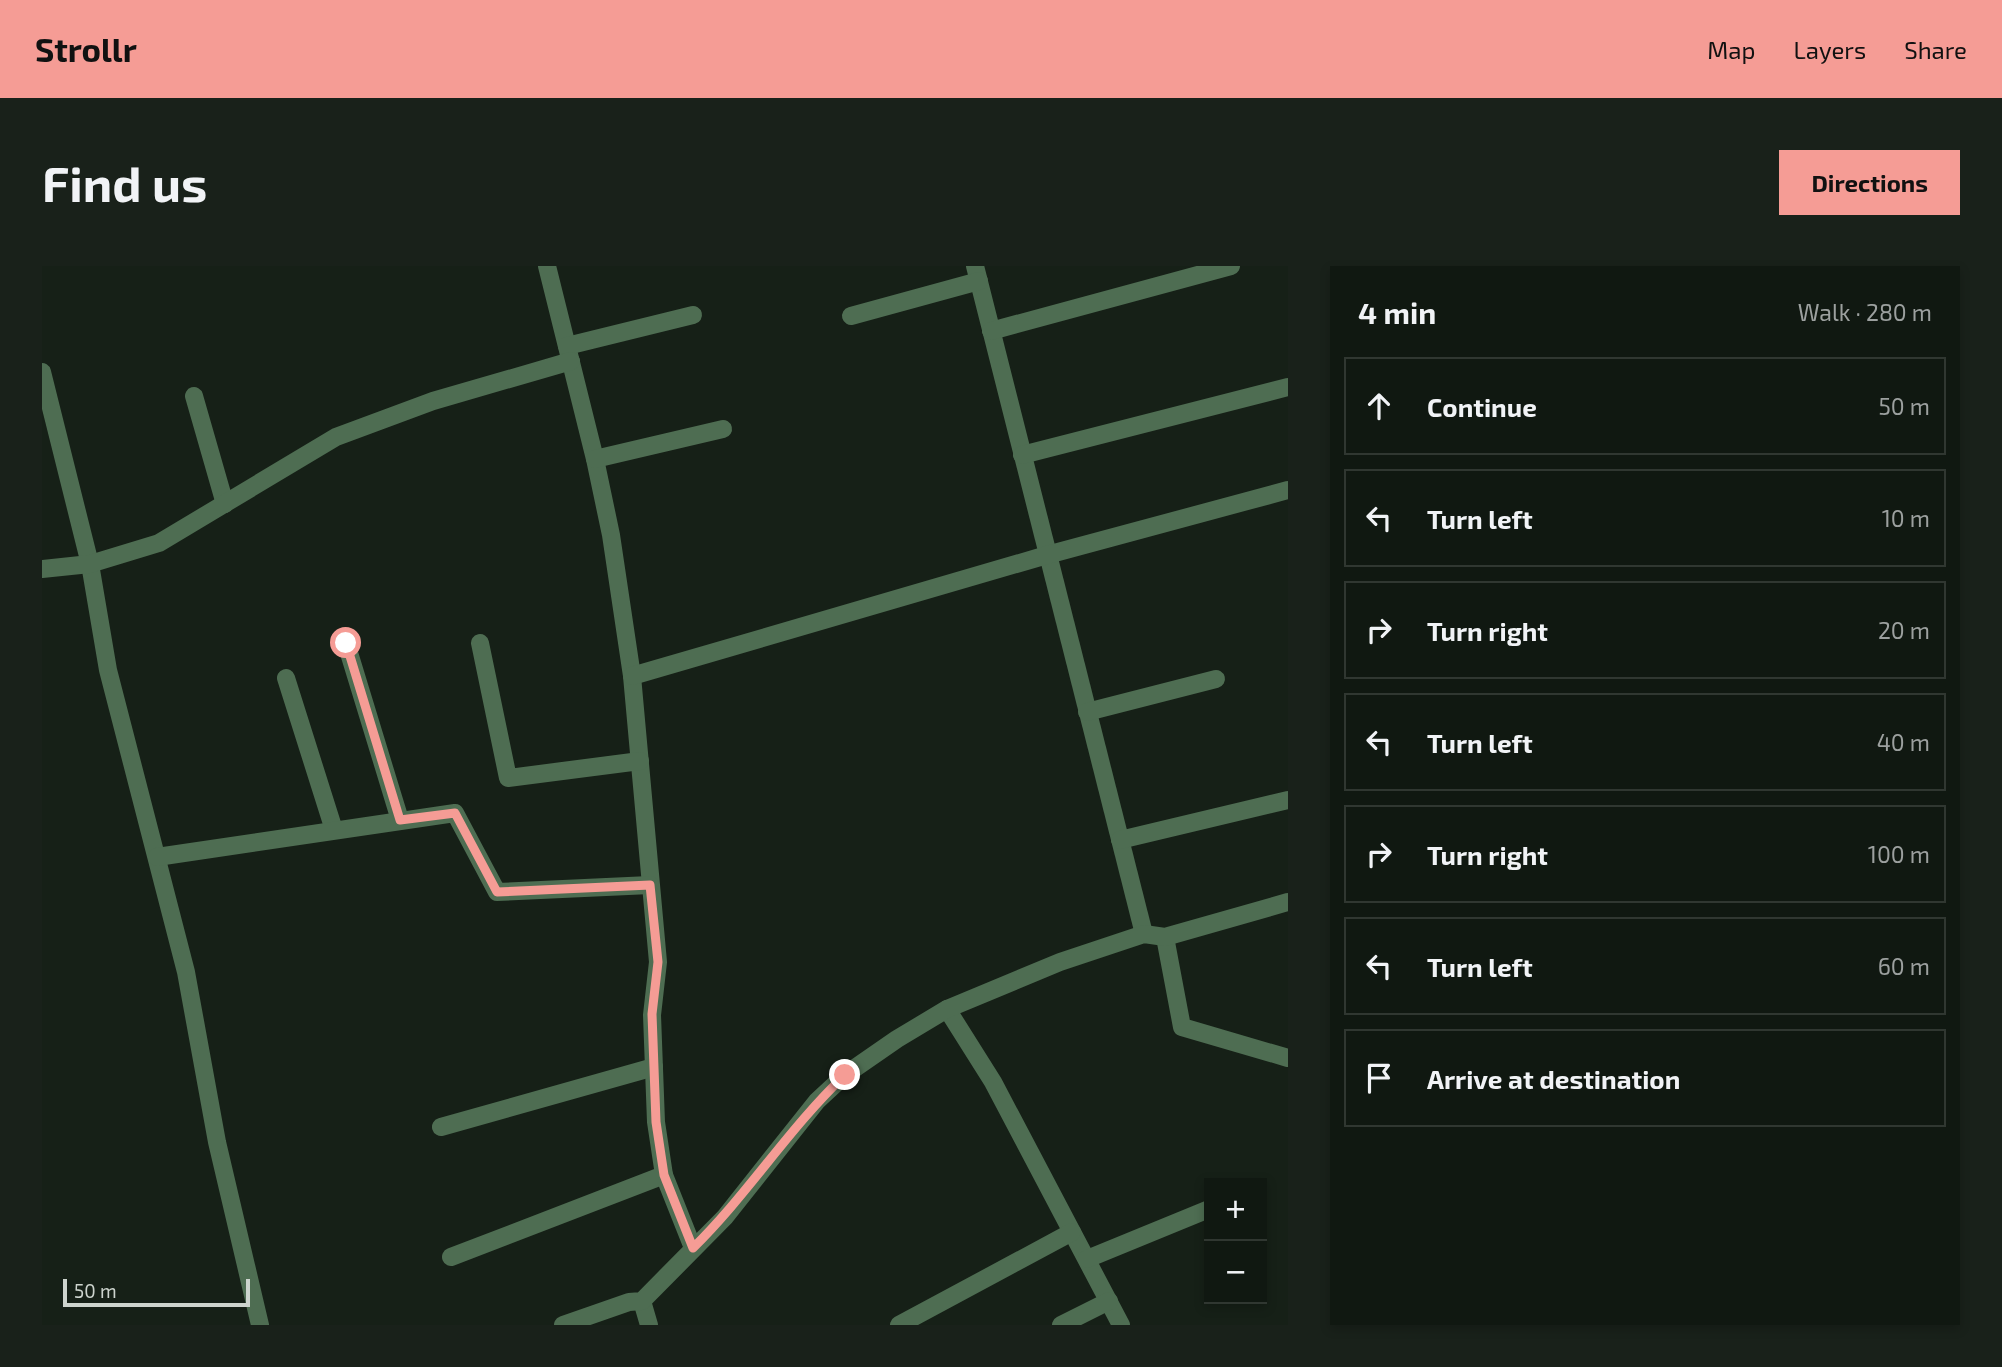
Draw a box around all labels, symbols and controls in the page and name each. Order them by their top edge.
text: Strollr [35,29,137,69]
text: Map [1707,35,1755,64]
text: Layers [1793,35,1866,64]
text: Share [1904,35,1967,64]
button: Directions [1779,150,1960,215]
text: Find us [42,153,207,212]
text: 4 min [1358,294,1436,330]
text: Walk · 280 m [1798,298,1932,326]
icon: ahead [1360,387,1398,425]
text: Continue [1427,391,1537,422]
text: 50 m [1879,392,1930,420]
icon: left [1360,499,1398,537]
text: Turn left [1427,503,1533,534]
text: 10 m [1882,504,1930,532]
icon: right [1360,611,1398,649]
text: Turn right [1427,615,1548,646]
text: 20 m [1878,616,1930,644]
route start [330,627,361,658]
icon: left [1360,723,1398,761]
text: Turn left [1427,727,1533,758]
text: 40 m [1877,728,1930,756]
icon: right [1360,835,1398,873]
text: Turn right [1427,839,1548,870]
text: 100 m [1868,840,1930,868]
icon: left [1360,947,1398,985]
text: Turn left [1427,951,1533,982]
text: 60 m [1878,952,1930,980]
route end [829,1059,860,1090]
icon: arrive [1360,1059,1398,1097]
text: Arrive at destination [1427,1063,1680,1094]
map controls [1204,1178,1267,1304]
button: + [1204,1178,1267,1241]
button: − [1204,1241,1267,1304]
scale bar [63,1276,250,1308]
text: 50 m [74,1279,117,1302]

